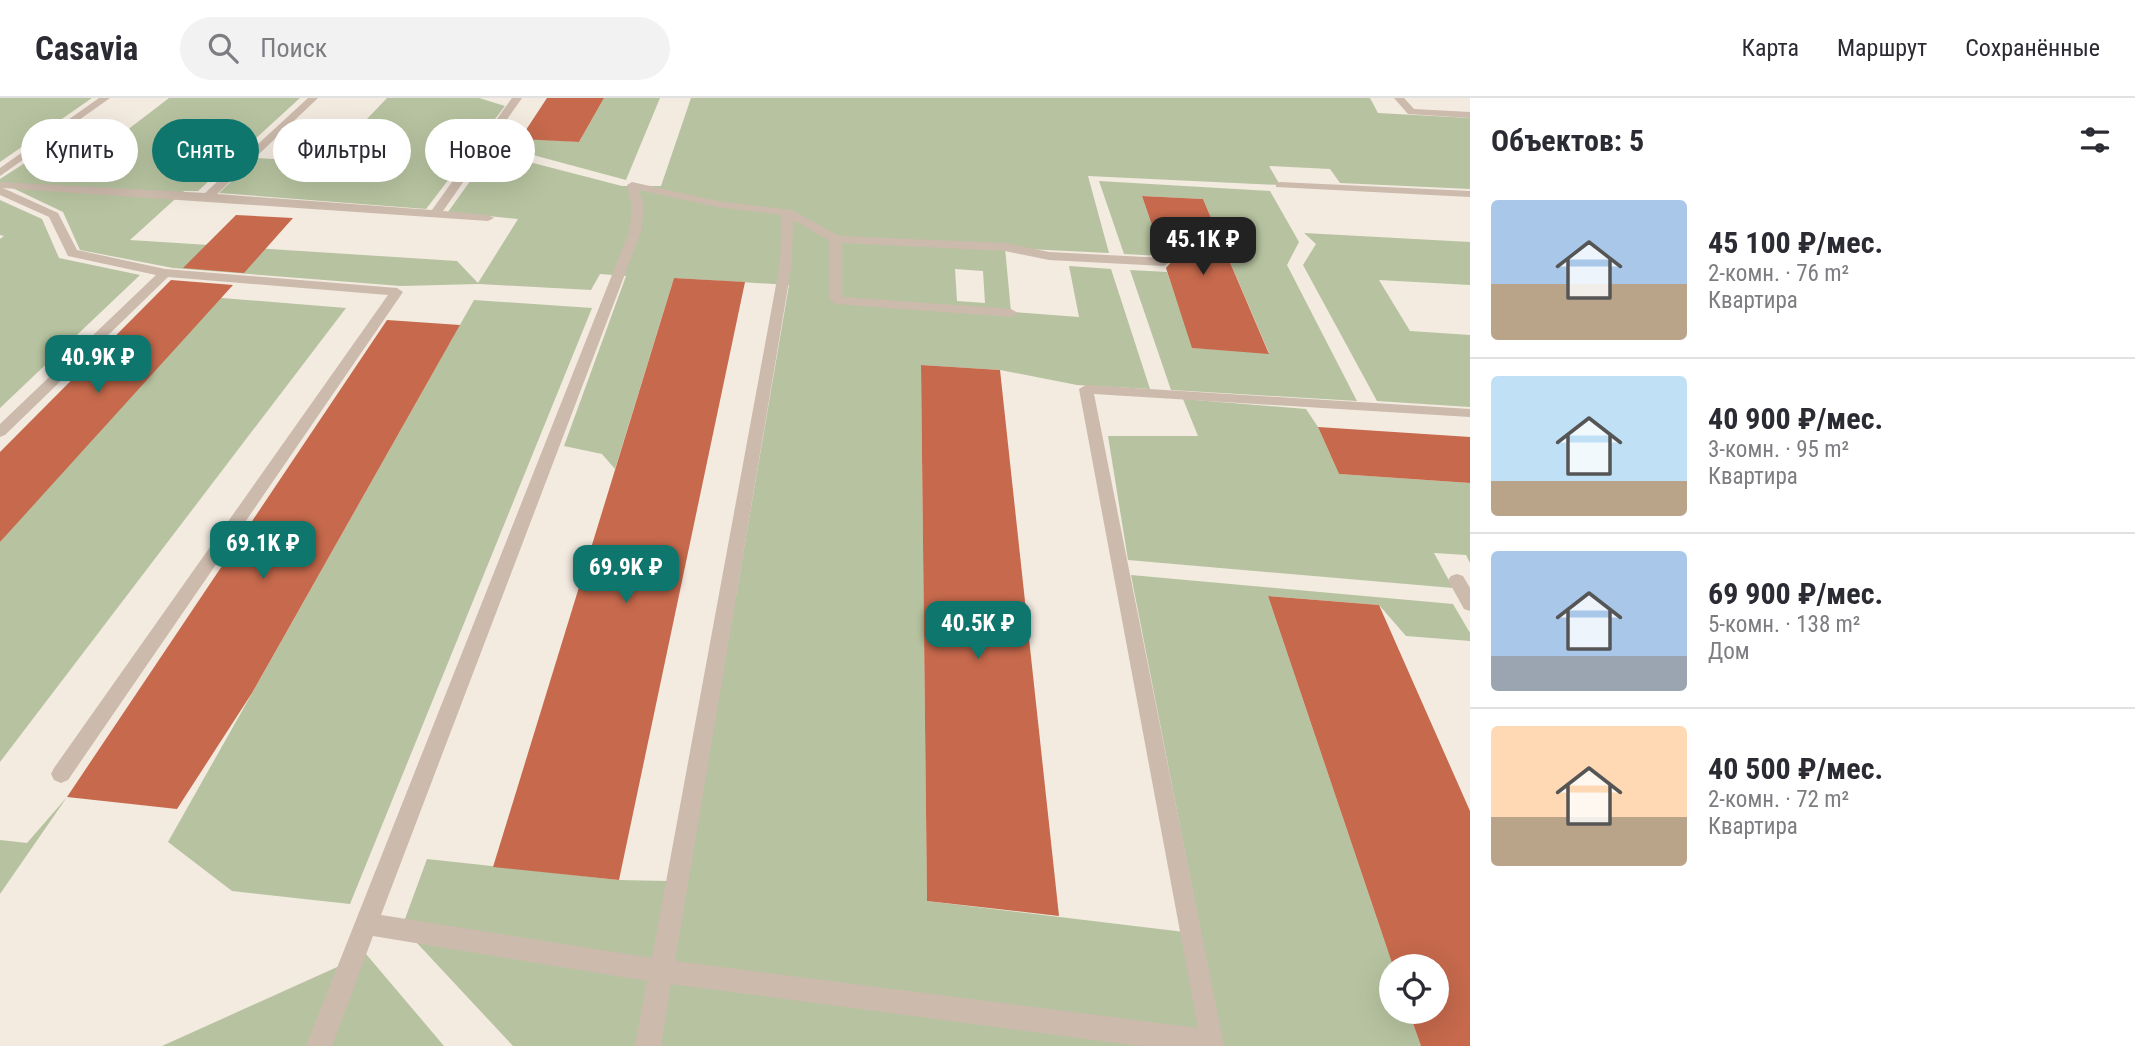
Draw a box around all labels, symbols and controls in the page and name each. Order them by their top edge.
search box [180,17,670,80]
text: Casavia [35,29,138,68]
icon: search [204,29,242,67]
text: Поиск [260,33,327,63]
text: Карта [1742,34,1799,62]
text: Маршрут [1837,34,1927,62]
text: Сохранённые [1965,34,2100,62]
chip: Купить [21,119,138,182]
chip: Снять [152,119,259,182]
chip: Фильтры [273,119,411,182]
chip: Новое [425,119,535,182]
icon: filters [2076,121,2114,159]
text: Объектов: 5 [1491,123,1644,158]
pin: 45.1K ₽ [1138,218,1268,277]
text: 45 100 ₽/мес. [1708,225,1883,260]
text: 45.1K ₽ [1166,226,1240,253]
icon: home [1547,228,1631,312]
text: 2-комн. · 76 m² [1708,260,1849,287]
text: Квартира [1708,287,1798,314]
pin: 40.9K ₽ [33,336,163,395]
text: 40.9K ₽ [61,344,135,371]
text: 40 900 ₽/мес. [1708,401,1883,436]
icon: home [1547,404,1631,488]
text: 3-комн. · 95 m² [1708,436,1849,463]
text: Квартира [1708,463,1798,490]
pin: 69.1K ₽ [198,522,328,581]
text: 69.1K ₽ [226,530,300,557]
pin: 69.9K ₽ [561,546,691,605]
text: 69.9K ₽ [589,554,663,581]
text: 69 900 ₽/мес. [1708,576,1883,611]
icon: home [1547,579,1631,663]
pin: 40.5K ₽ [913,602,1043,661]
text: 40.5K ₽ [941,610,1015,637]
text: 5-комн. · 138 m² [1708,611,1860,638]
text: Дом [1708,638,1750,665]
text: 40 500 ₽/мес. [1708,751,1883,786]
icon: home [1547,754,1631,838]
text: 2-комн. · 72 m² [1708,786,1849,813]
text: Квартира [1708,813,1798,840]
map controls [1379,954,1449,1024]
button: locate [1379,954,1449,1024]

